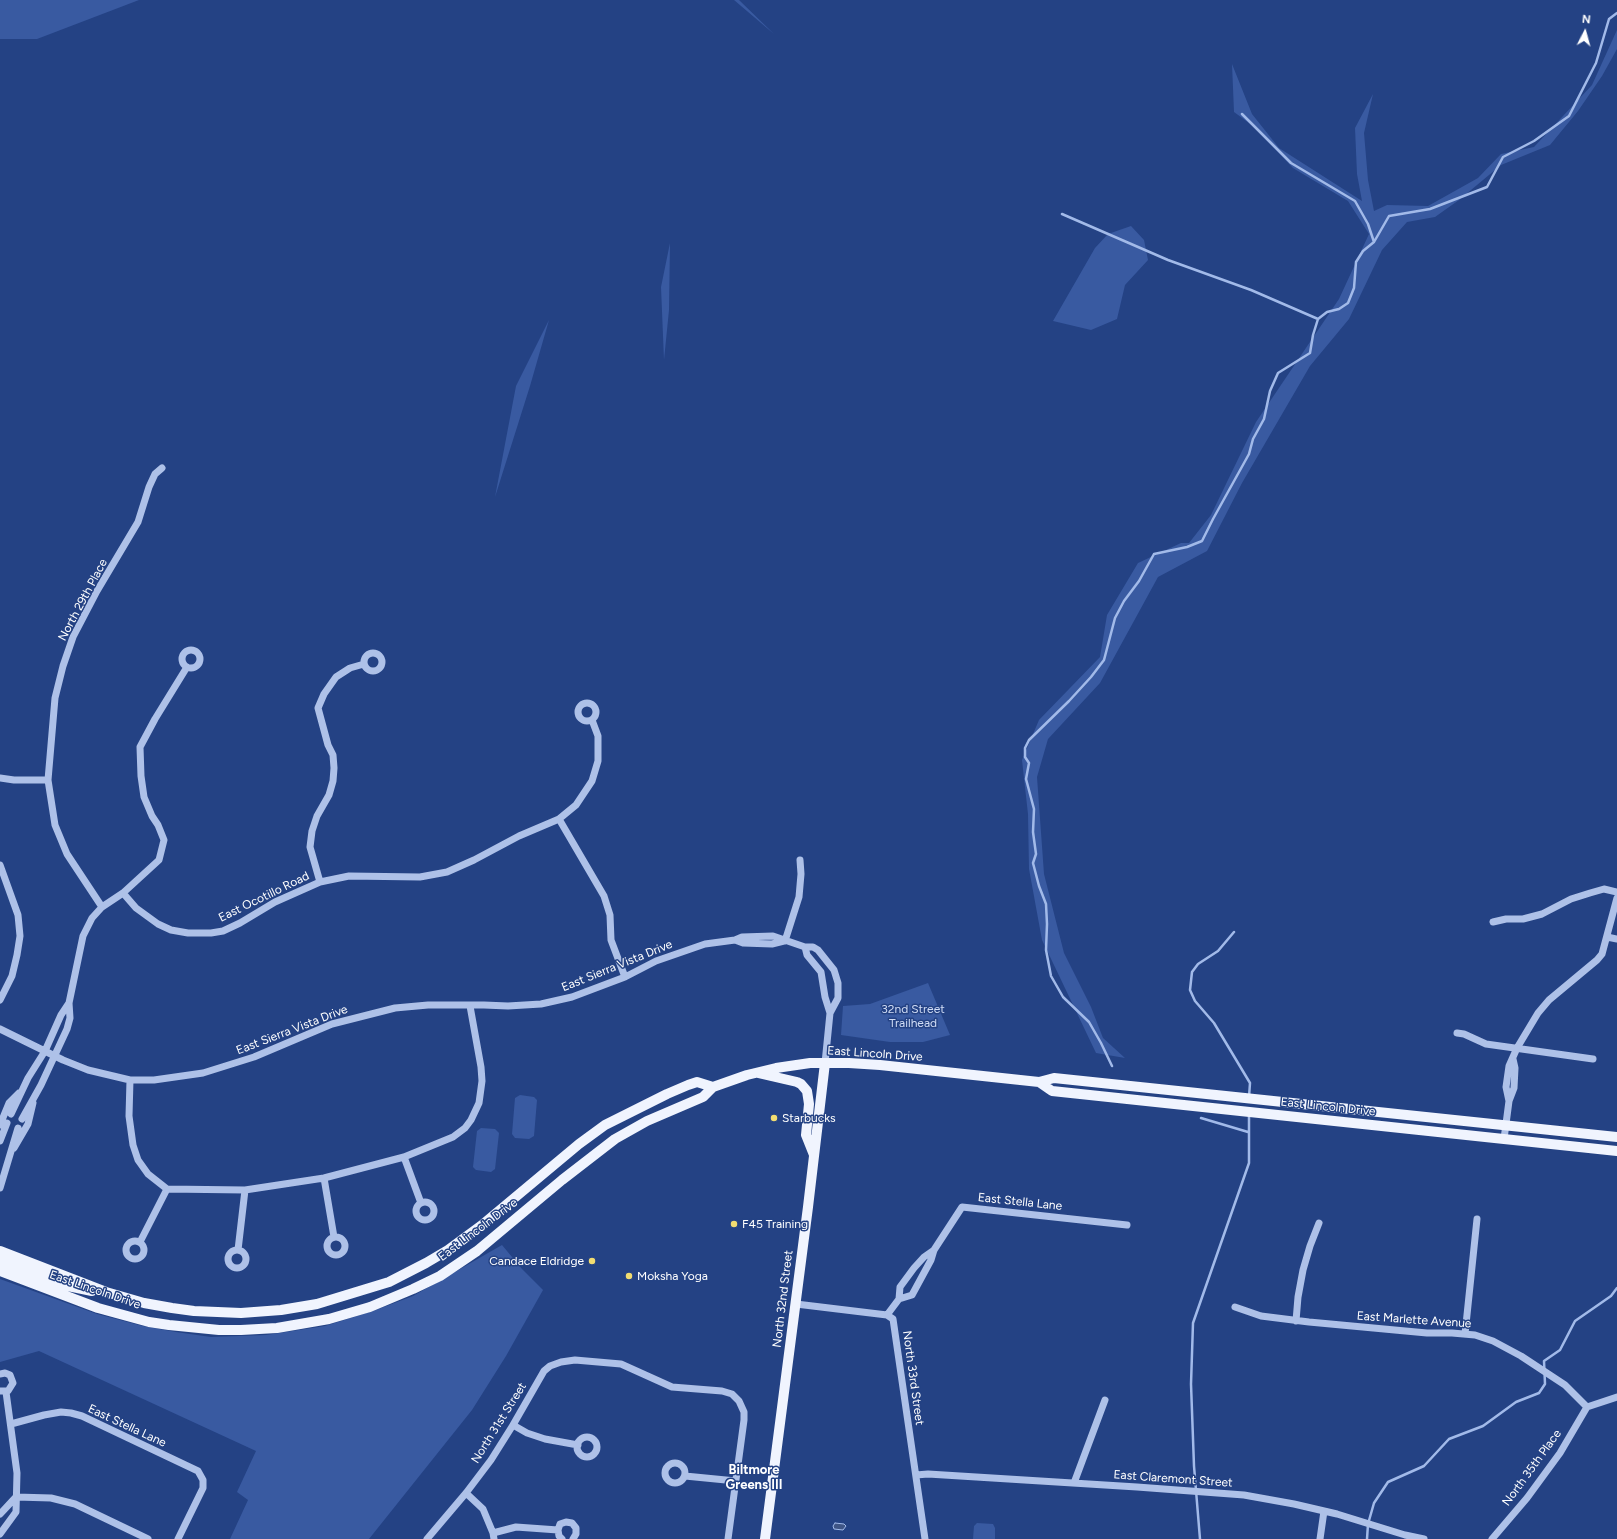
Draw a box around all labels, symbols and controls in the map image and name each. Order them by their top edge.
north arrow [1565,12,1605,52]
text: N [1581,13,1591,26]
street label: North 29th Place [55,556,111,644]
street label: East Ocotillo Road [216,869,312,925]
street label: East Sierra Vista Drive [559,937,675,995]
street label: East Sierra Vista Drive [234,1002,350,1058]
park label: 32nd Street Trailhead [881,1002,945,1030]
street label: East Lincoln Drive [827,1043,923,1065]
street label: East Lincoln Drive [1280,1095,1376,1119]
place label: Starbucks [782,1111,836,1125]
marker: Starbucks [769,1113,779,1123]
street label: East Stella Lane [977,1190,1063,1214]
street label: East Lincoln Drive [436,1196,520,1264]
place label: F45 Training [742,1217,808,1231]
marker: F45 Training [729,1219,739,1229]
street label: North 32nd Street [770,1249,796,1349]
place label: Candace Eldridge [489,1254,584,1268]
marker: Candace Eldridge [587,1256,597,1266]
street label: East Lincoln Drive [47,1268,143,1312]
place label: Moksha Yoga [637,1269,708,1283]
marker: Moksha Yoga [624,1271,634,1281]
street label: East Marlette Avenue [1356,1309,1472,1331]
street label: North 33rd Street [899,1330,927,1426]
street label: North 31st Street [468,1380,530,1466]
street label: East Stella Lane [86,1402,168,1450]
street label: North 35th Place [1499,1427,1565,1509]
district label: Biltmore Greens III [726,1462,782,1493]
street label: East Claremont Street [1113,1468,1233,1490]

